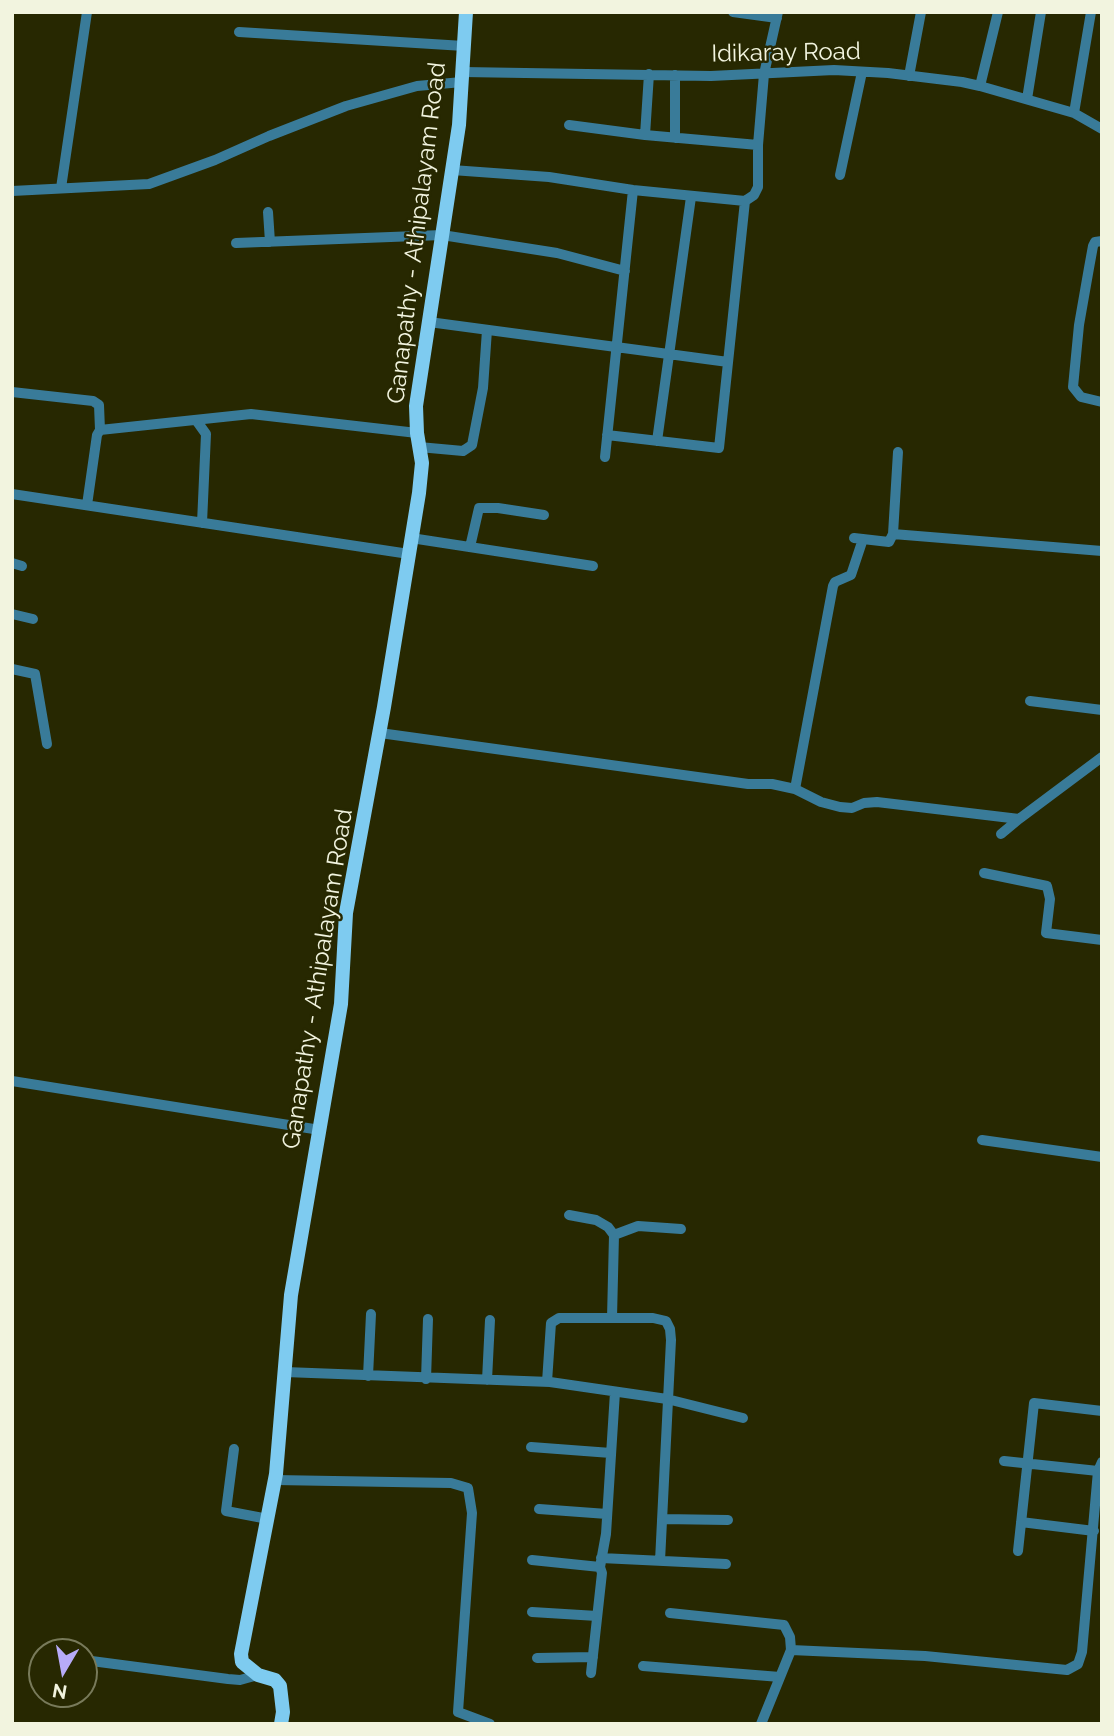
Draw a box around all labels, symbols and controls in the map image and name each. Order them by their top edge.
street label: Idikaray Road [711,37,861,69]
street label: Ganapathy - Athipalayam Road [382,61,452,405]
street label: Ganapathy - Athipalayam Road [277,807,359,1151]
north arrow [28,1638,98,1708]
text: N [51,1680,69,1704]

